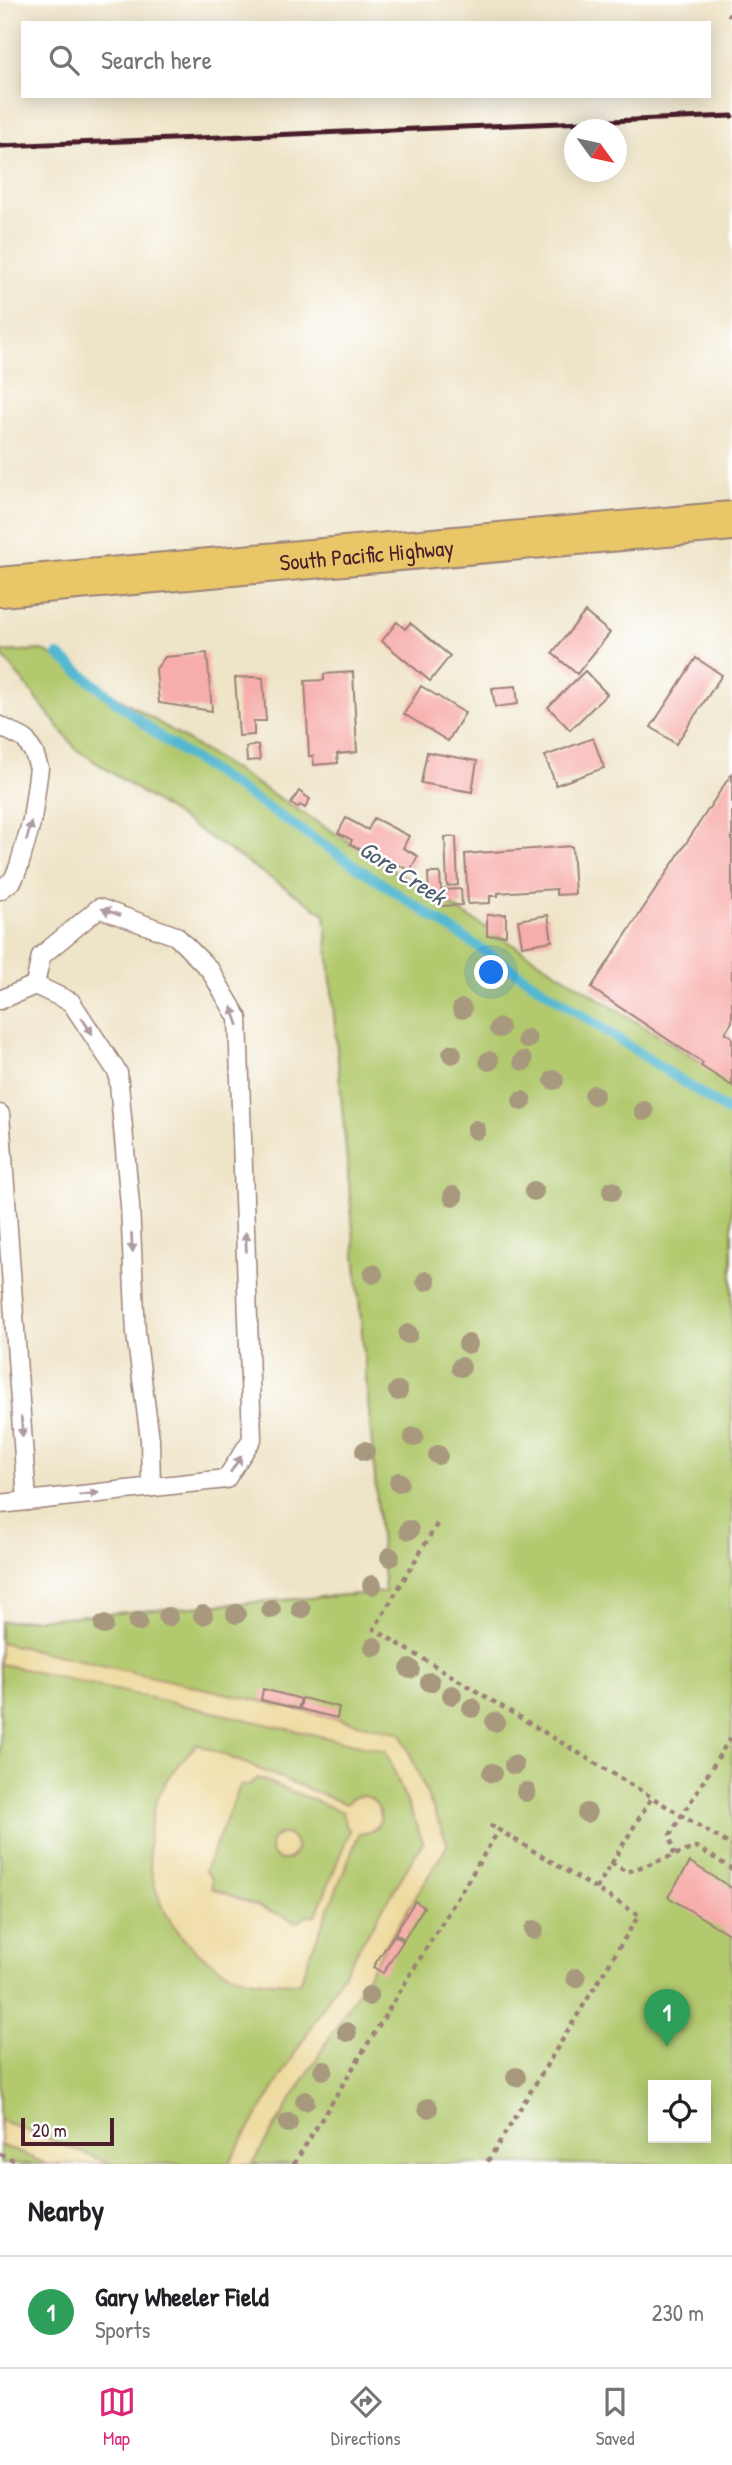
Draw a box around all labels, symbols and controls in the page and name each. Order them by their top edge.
search box [21,21,711,98]
icon: search [45,41,83,79]
text: Search here [101,42,212,77]
north arrow [564,119,627,182]
street label: South Pacific Highway [278,531,455,577]
one-way arrow [24,820,35,842]
water label: Gore Creek [354,832,454,913]
one-way arrow [101,906,122,917]
your location [474,955,508,989]
one-way arrow [229,1005,240,1026]
one-way arrow [80,1016,93,1035]
one-way arrow [240,1231,251,1253]
one-way arrow [126,1232,137,1254]
one-way arrow [17,1416,28,1438]
one-way arrow [229,1454,242,1474]
one-way arrow [78,1489,100,1500]
pin: 1 [644,1989,690,2047]
map controls [648,2080,711,2143]
button: locate [648,2080,711,2143]
scale bar [21,2115,114,2147]
text: 20 m [32,2117,67,2143]
text: Nearby [28,2190,104,2230]
text: Gary Wheeler Field [95,2279,269,2314]
text: 1 [47,2297,55,2328]
text: 230 m [652,2297,704,2328]
text: Sports [95,2314,150,2345]
tab: Map [98,2383,136,2451]
tab: Directions [331,2383,401,2451]
tab: Saved [596,2383,634,2451]

